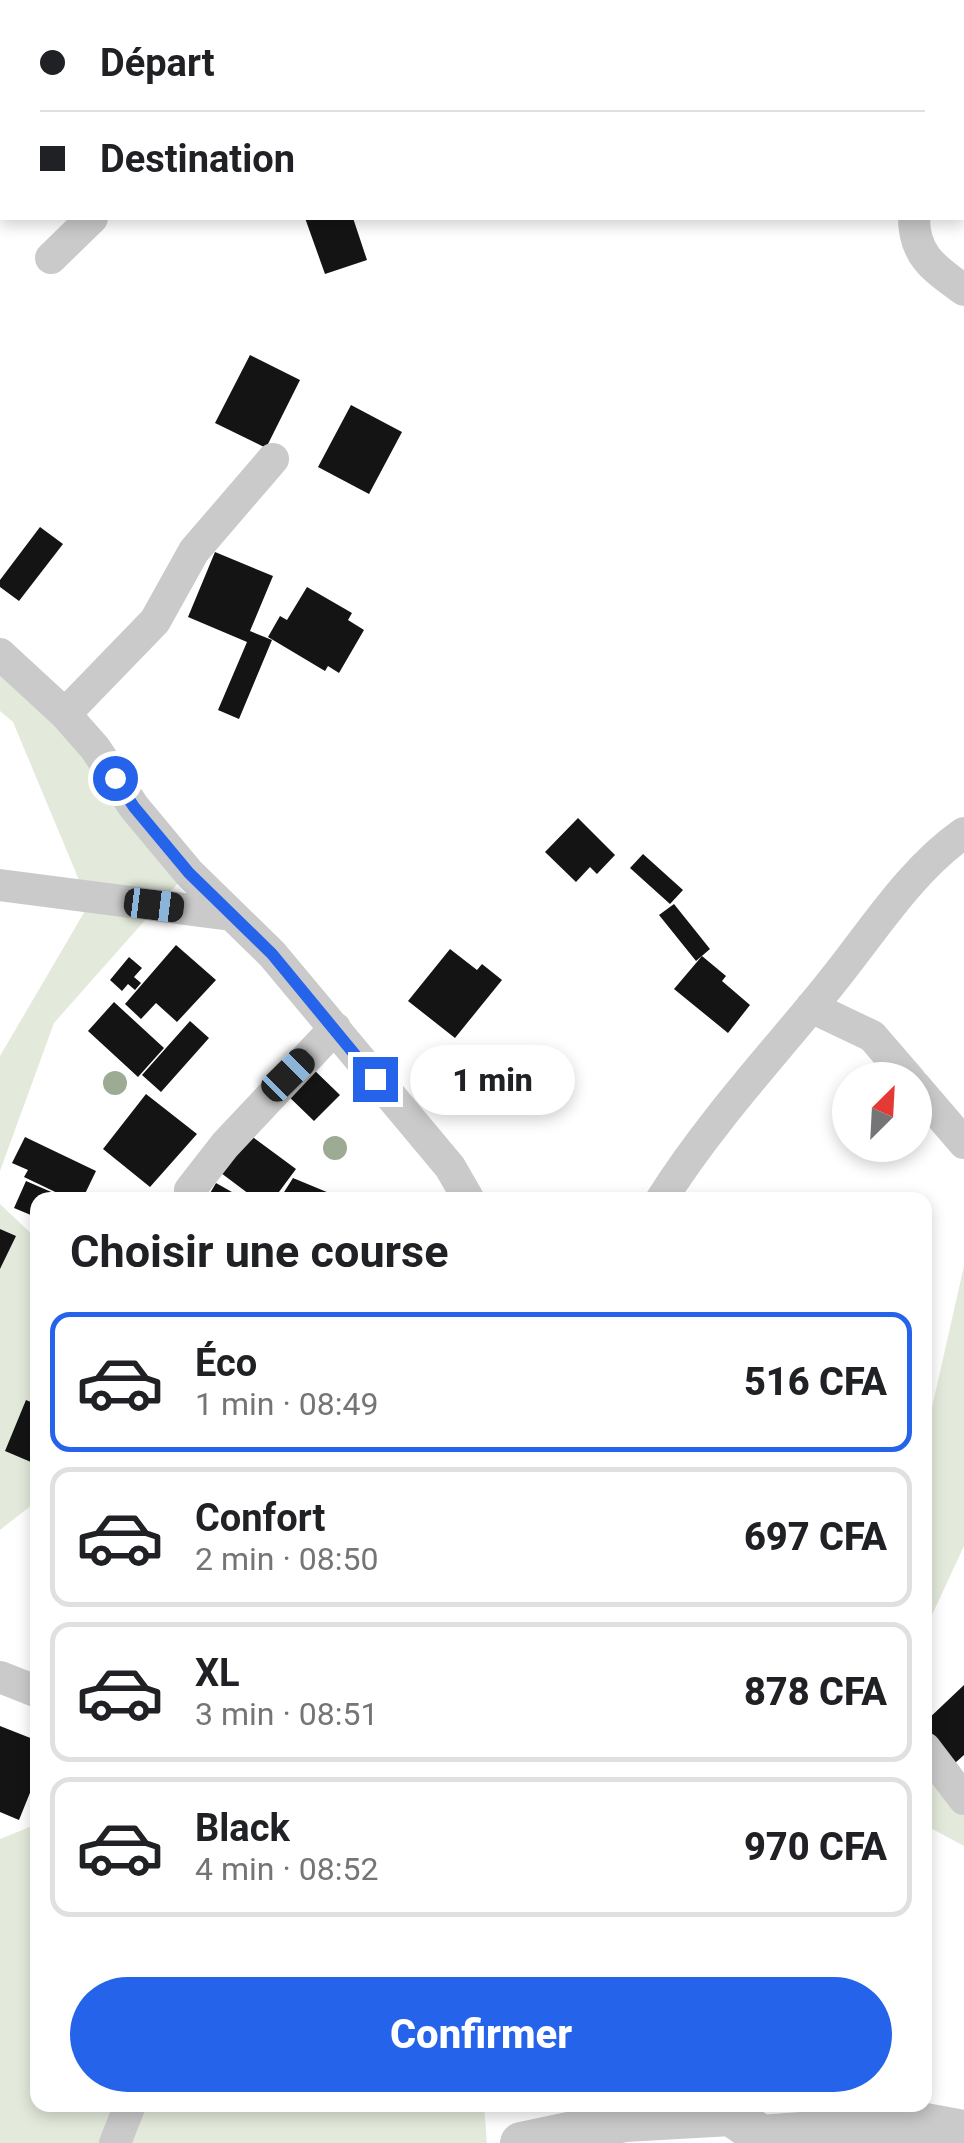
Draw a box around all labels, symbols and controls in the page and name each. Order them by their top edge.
text: Départ [100,41,215,85]
text: Destination [100,137,295,181]
route start [93,756,138,801]
car [122,886,186,924]
car [256,1043,320,1107]
callout: 1 min [410,1044,575,1114]
route end [353,1057,398,1102]
text: 1 min [452,1061,533,1099]
north arrow [832,1062,932,1162]
map controls [832,1062,932,1162]
text: Choisir une course [70,1225,449,1278]
icon: car [75,1337,165,1427]
text: Éco [195,1341,257,1385]
text: 516 CFA [744,1360,887,1404]
text: 1 min · 08:49 [195,1385,378,1423]
icon: car [75,1492,165,1582]
text: Confort [195,1496,325,1540]
text: 697 CFA [744,1515,887,1559]
text: 2 min · 08:50 [195,1540,378,1578]
icon: car [75,1647,165,1737]
text: XL [195,1651,240,1695]
text: 878 CFA [744,1670,887,1714]
text: 3 min · 08:51 [195,1695,378,1733]
icon: car [75,1802,165,1892]
text: Black [195,1806,290,1850]
text: 970 CFA [744,1825,887,1869]
text: 4 min · 08:52 [195,1850,378,1888]
button: Confirmer [70,1977,892,2092]

